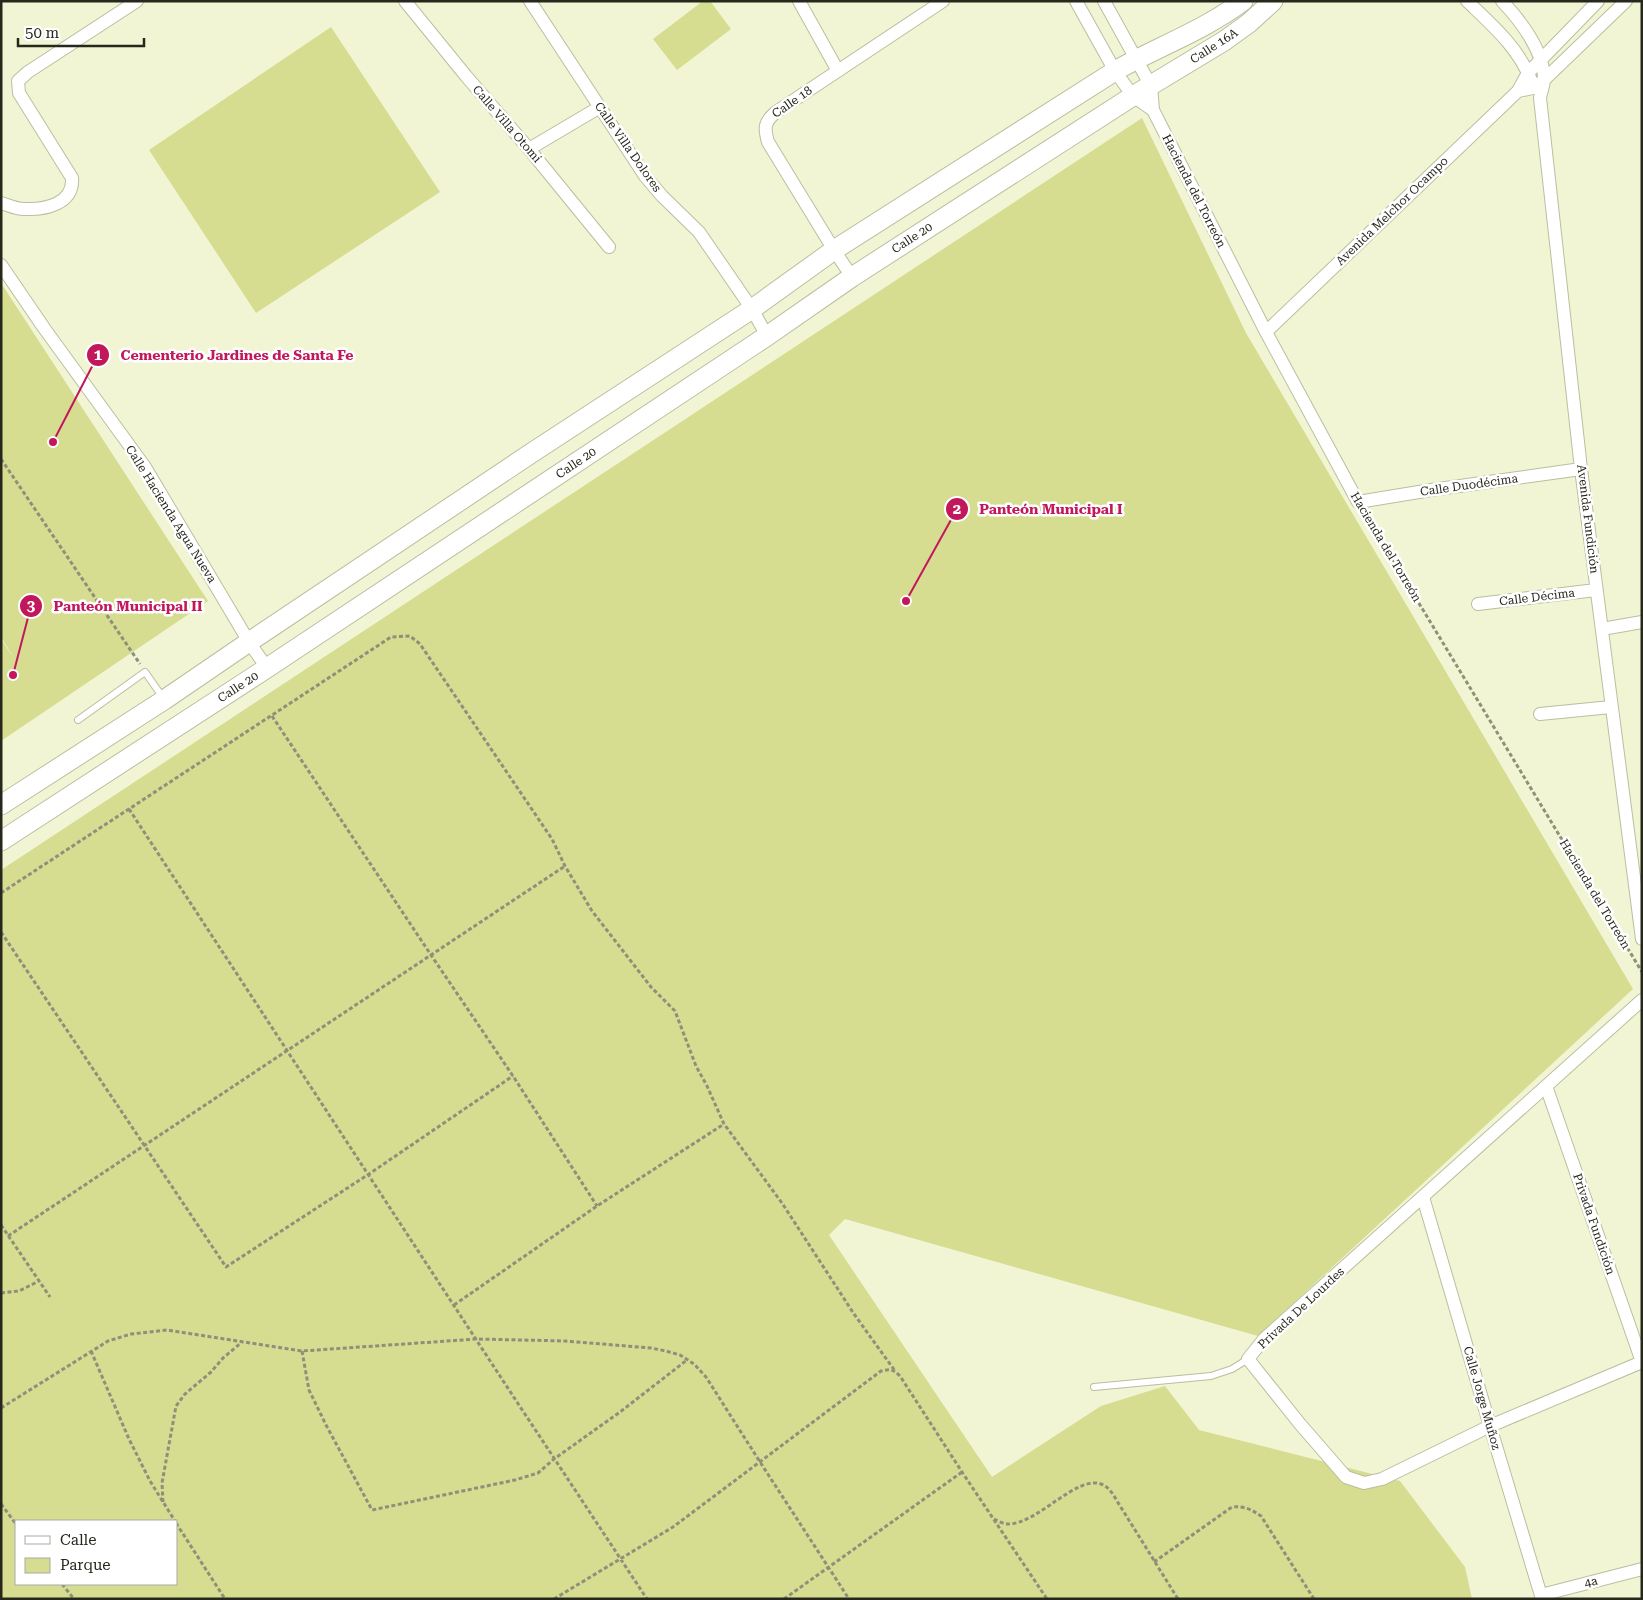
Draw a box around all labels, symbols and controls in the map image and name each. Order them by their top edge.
scale bar [18,15,144,47]
text: 50 m [25,24,60,42]
street label: Calle 16A [1188,25,1241,67]
street label: Calle Villa Otomí [470,83,544,165]
street label: Calle 18 [769,83,815,121]
street label: Calle Villa Dolores [592,99,664,195]
street label: Hacienda del Torreón [1159,132,1229,250]
street label: Avenida Melchor Ocampo [1333,154,1451,268]
street label: Calle 20 [889,220,935,256]
callout: Cementerio Jardines de Santa Fe [86,341,364,370]
text: 1 [94,346,103,364]
text: Cementerio Jardines de Santa Fe [121,347,353,363]
street label: Calle Hacienda Agua Nueva [123,443,219,586]
street label: Calle 20 [553,444,599,482]
street label: Avenida Fundición [1574,464,1602,575]
street label: Calle Duodécima [1419,471,1519,499]
street label: Hacienda del Torreón [1348,490,1424,605]
callout: Panteón Municipal I [944,495,1133,524]
text: 2 [953,500,961,518]
text: Panteón Municipal I [979,501,1123,517]
street label: Calle Décima [1498,585,1576,609]
callout: Panteón Municipal II [18,592,212,621]
text: 3 [27,597,36,615]
text: Panteón Municipal II [54,598,203,614]
street label: Calle 20 [215,669,261,705]
street label: Hacienda del Torreón [1557,837,1633,952]
street label: Privada Fundición [1570,1171,1618,1277]
street label: Privada De Lourdes [1255,1264,1347,1352]
street label: Calle Jorge Muñoz [1461,1345,1504,1452]
legend [15,1520,178,1585]
text: Calle [60,1531,96,1549]
text: Parque [60,1556,111,1574]
street label: 4a [1583,1573,1600,1590]

